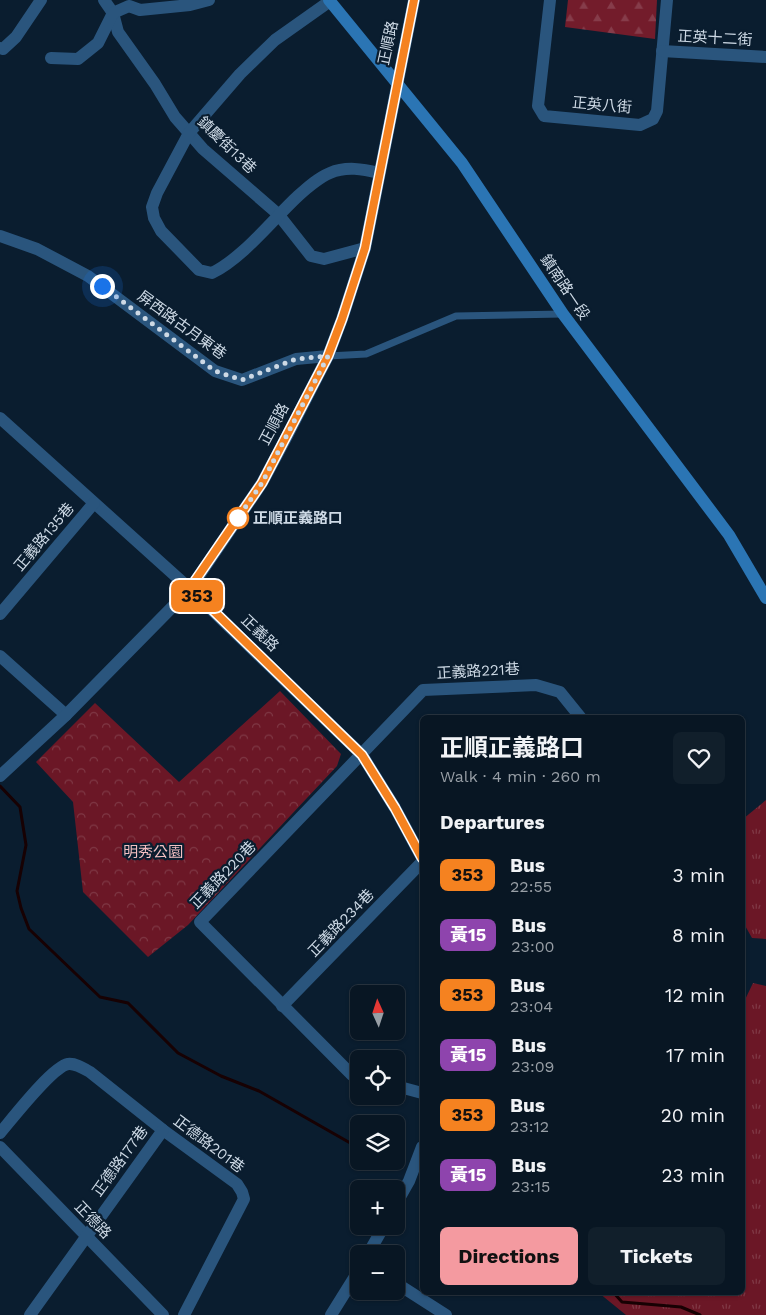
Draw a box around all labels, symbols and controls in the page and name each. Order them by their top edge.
street label: 正順路 [375,19,401,67]
street label: 正英十二街 [677,27,753,49]
street label: 正英八街 [571,93,633,117]
street label: 鎮慶街13巷 [194,113,260,177]
street label: 鎮南路一段 [537,251,593,323]
your location [90,274,115,299]
street label: 屏西路古月東巷 [134,287,230,363]
street label: 正順路 [255,400,293,448]
street label: 正義路135巷 [10,499,78,575]
marker: 正順正義路口 [227,507,249,529]
place label: 正順正義路口 [253,509,343,527]
line badge: 353 [168,580,226,612]
text: 353 [181,585,213,606]
street label: 正義路 [238,611,282,655]
street label: 正義路221巷 [436,660,520,682]
button: heart [673,732,725,784]
text: 正順正義路口 [440,734,584,762]
text: Walk · 4 min · 260 m [440,767,601,786]
text: Departures [440,811,545,834]
street label: 正義路220巷 [186,838,260,912]
park label: 明秀公園 [123,843,183,861]
text: Bus [510,854,545,877]
text: 353 [452,864,483,885]
text: 3 min [673,864,725,887]
text: 22:55 [510,877,552,896]
street label: 正義路234巷 [304,886,378,960]
text: Bus [511,914,546,937]
text: 黃15 [450,924,486,945]
text: 8 min [672,924,725,947]
text: 23:00 [511,937,555,956]
text: Bus [510,974,545,997]
text: 353 [452,984,483,1005]
text: 12 min [665,984,725,1007]
north arrow [350,985,405,1040]
map controls [350,985,405,1300]
text: 23:04 [510,997,553,1016]
text: Bus [511,1034,546,1057]
text: 黃15 [450,1044,486,1065]
text: 17 min [666,1044,725,1067]
button: locate [350,1050,405,1105]
text: 23:09 [511,1057,554,1076]
text: Bus [510,1094,545,1117]
text: 353 [452,1104,483,1125]
text: 20 min [661,1104,725,1127]
street label: 正德路201巷 [170,1112,248,1176]
button: layers [350,1115,405,1170]
text: 23:12 [510,1117,549,1136]
street label: 正德路177巷 [88,1122,152,1200]
text: Bus [511,1154,546,1177]
text: 黃15 [450,1164,486,1185]
text: 23 min [661,1164,725,1187]
text: 23:15 [511,1177,550,1196]
button: + [350,1180,405,1235]
street label: 正德路 [71,1198,115,1242]
button: Directions [440,1227,578,1285]
button: Tickets [588,1227,725,1285]
button: − [350,1245,405,1300]

